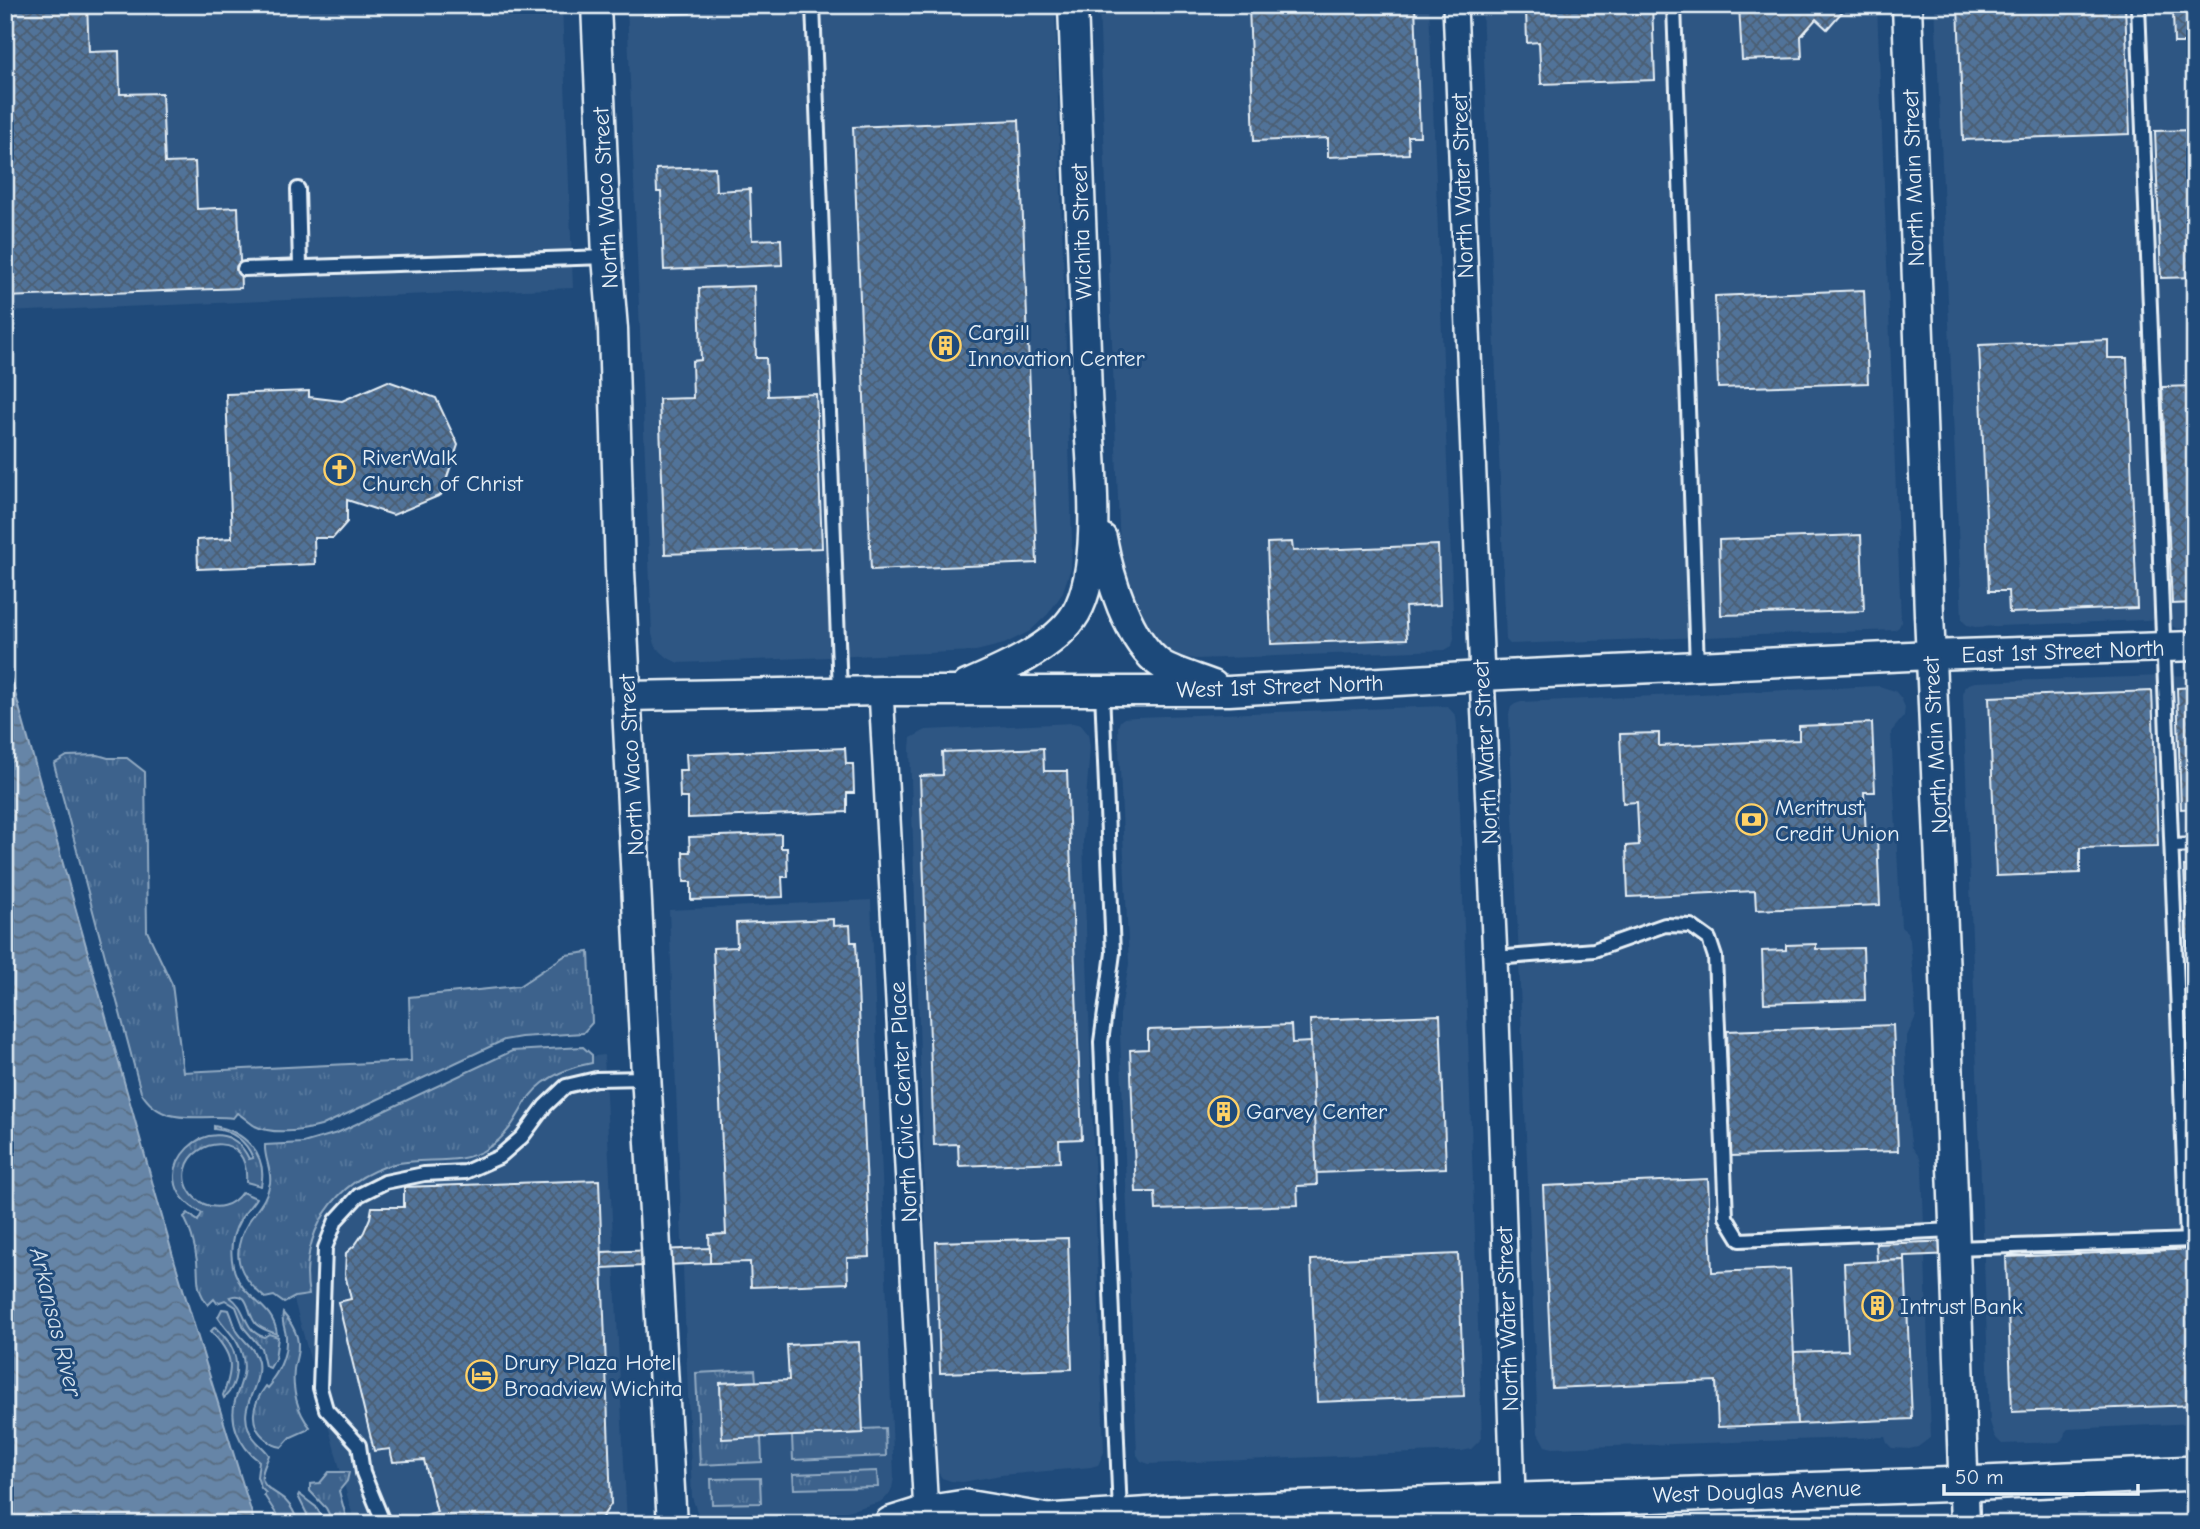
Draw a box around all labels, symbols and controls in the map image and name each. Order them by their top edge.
street label: North Main Street [1897,87,1930,267]
street label: North Water Street [1446,92,1479,279]
street label: North Waco Street [587,105,624,289]
street label: Wichita Street [1066,162,1097,301]
place label: Cargill Innovation Center [968,319,1146,372]
building icon: Cargill Innovation Center [928,328,962,362]
place label: RiverWalk Church of Christ [362,444,524,497]
church icon: RiverWalk Church of Christ [322,453,356,487]
street label: East 1st Street North [1961,634,2165,669]
street label: North Main Street [1917,654,1954,834]
street label: North Water Street [1467,657,1504,845]
street label: West 1st Street North [1176,669,1384,704]
street label: North Waco Street [613,672,650,856]
place label: Meritrust Credit Union [1775,794,1900,847]
bank icon: Meritrust Credit Union [1735,803,1769,837]
street label: North Civic Center Place [884,981,923,1223]
building icon: Garvey Center [1206,1094,1240,1128]
place label: Garvey Center [1246,1098,1388,1125]
street label: North Water Street [1491,1225,1524,1412]
water label: Arkansas River [24,1244,88,1401]
building icon: Intrust Bank [1860,1289,1894,1323]
place label: Intrust Bank [1900,1293,2023,1320]
place label: Drury Plaza Hotel Broadview Wichita [504,1349,683,1402]
hotel icon: Drury Plaza Hotel Broadview Wichita [464,1358,498,1392]
scale bar [1944,1452,2139,1496]
text: 50 m [1955,1465,2004,1489]
street label: West Douglas Avenue [1652,1474,1862,1509]

